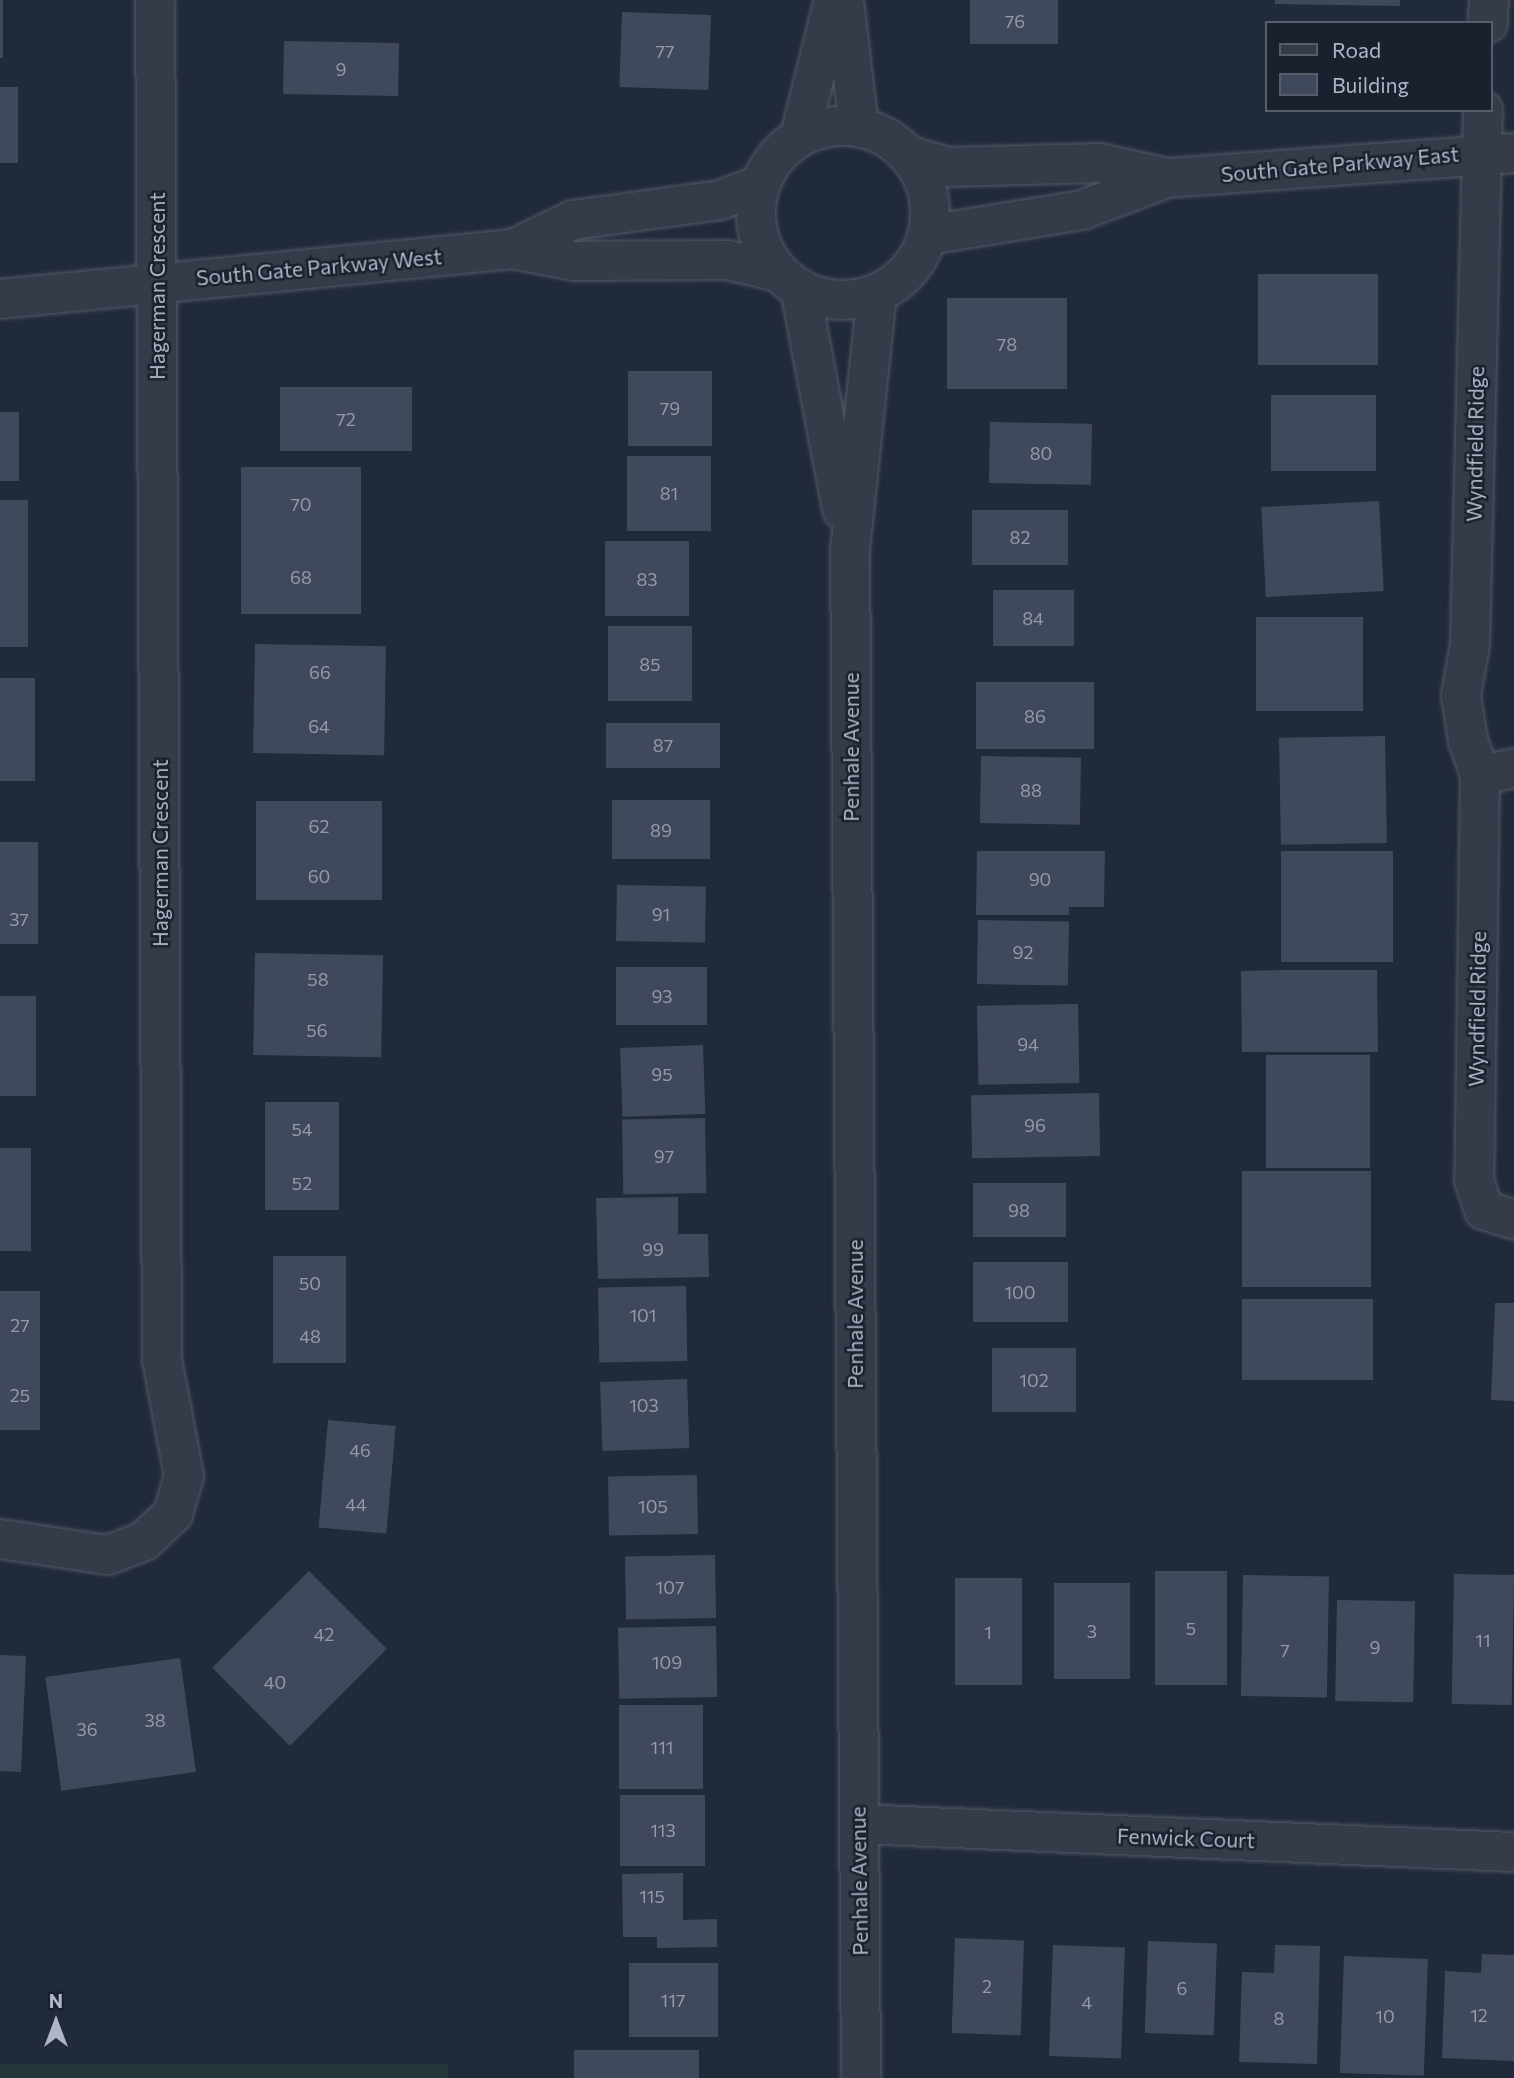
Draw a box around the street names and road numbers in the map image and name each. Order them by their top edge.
street label: South Gate Parkway East [1220,141,1460,187]
street label: Hagerman Crescent [144,192,170,380]
street label: South Gate Parkway West [195,244,443,290]
street label: Wyndfield Ridge [1461,366,1489,522]
street label: Penhale Avenue [838,672,864,822]
street label: Hagerman Crescent [147,759,173,947]
street label: Wyndfield Ridge [1463,931,1491,1087]
street label: Penhale Avenue [842,1239,868,1389]
street label: Penhale Avenue [845,1806,873,1956]
street label: Fenwick Court [1117,1823,1255,1853]

